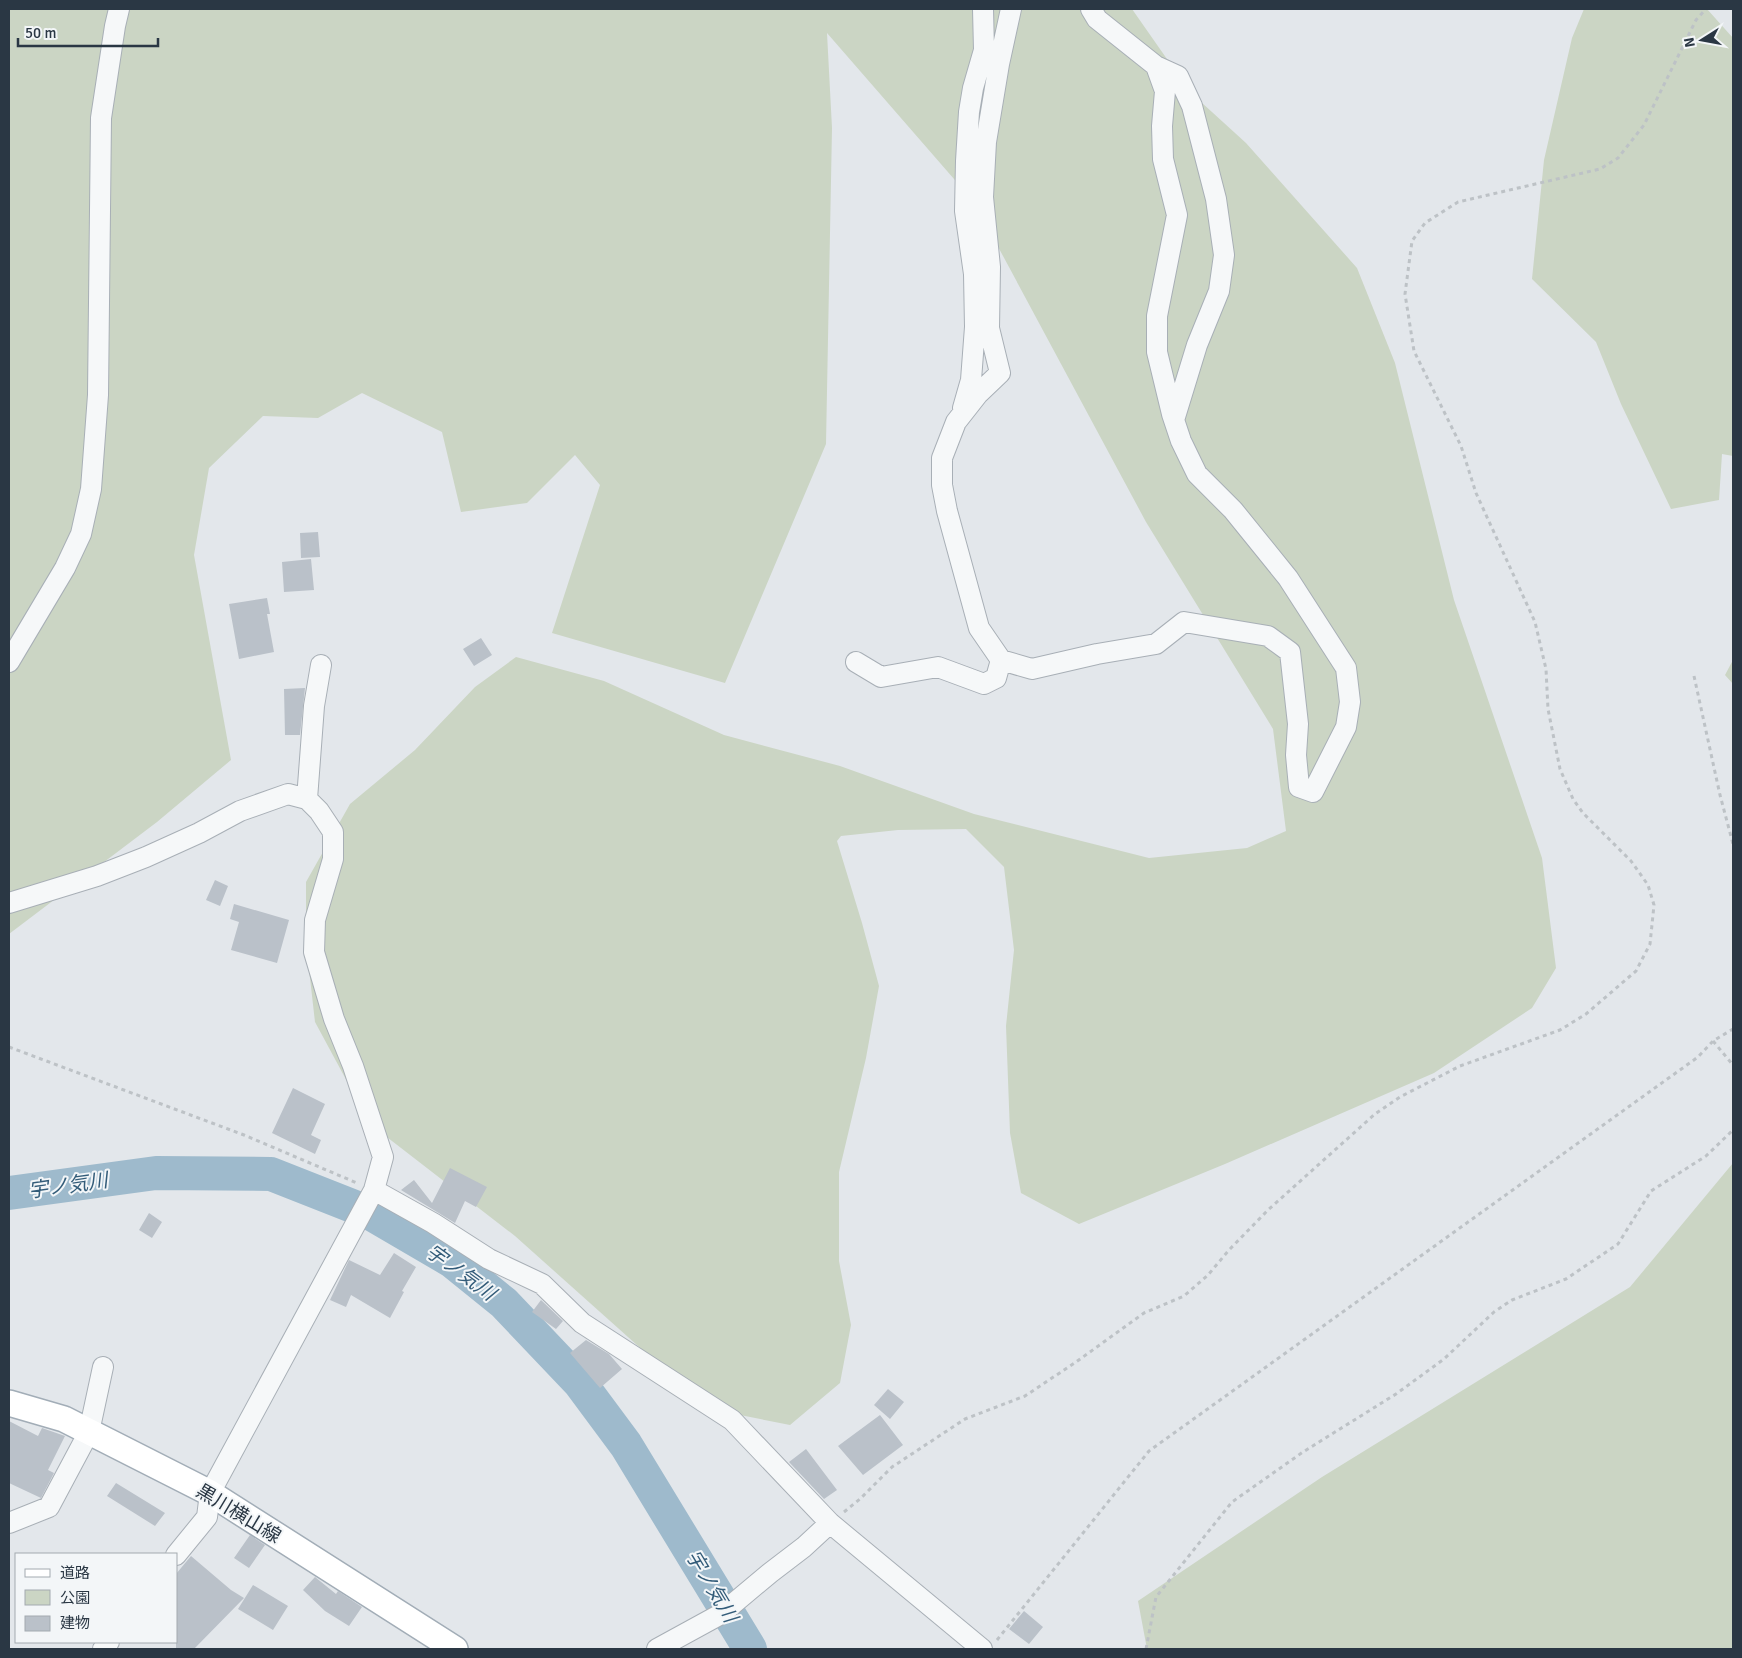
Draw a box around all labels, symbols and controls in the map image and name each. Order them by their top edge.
scale bar [18,15,158,47]
north arrow [1677,15,1727,65]
text: 50 m [25,24,56,42]
text: N [1680,36,1699,49]
water label: 宇ノ気川 [27,1167,111,1203]
water label: 宇ノ気川 [421,1239,502,1307]
street label: 黒川横山線 [192,1479,285,1549]
water label: 宇ノ気川 [680,1546,744,1629]
legend [15,1553,178,1643]
text: 道路 [60,1564,90,1582]
text: 公園 [60,1589,90,1607]
text: 建物 [60,1614,90,1632]

